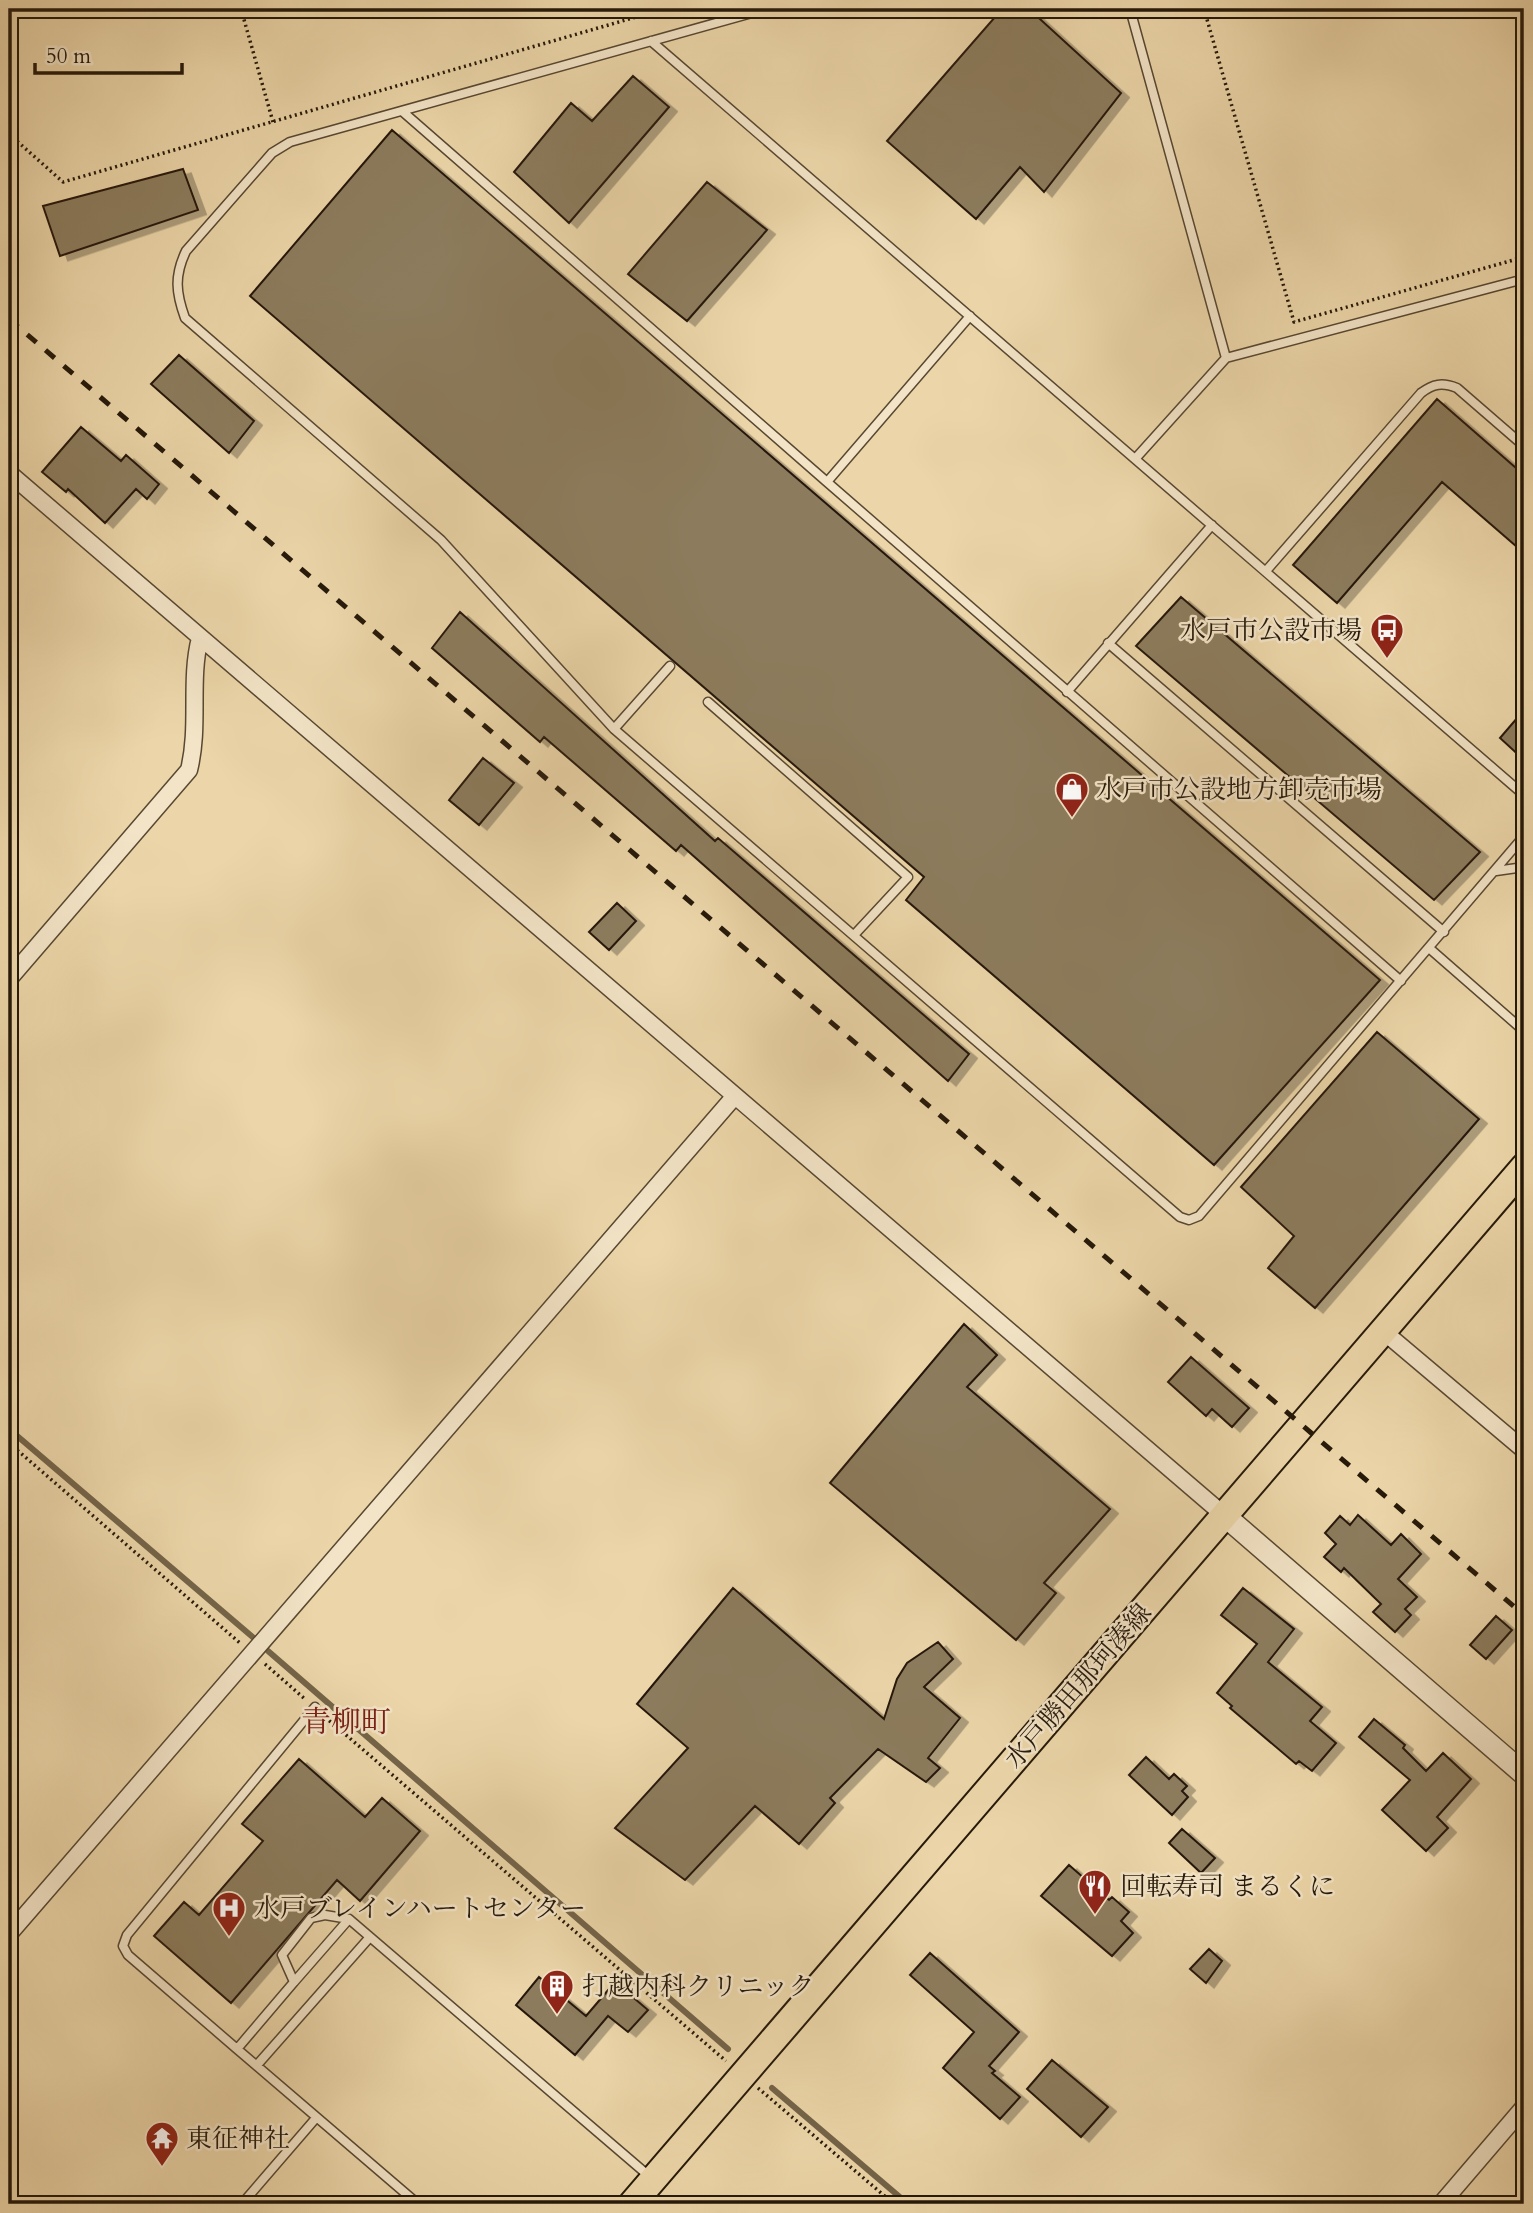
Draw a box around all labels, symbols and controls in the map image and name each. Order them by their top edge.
scale bar [35,32,182,76]
text: 50 m [46,42,91,71]
bus stop icon: 水戸市公設市場 [1368,611,1406,660]
place label: 水戸市公設市場 [1180,613,1362,648]
shop icon: 水戸市公設地方卸売市場 [1053,770,1091,819]
place label: 水戸市公設地方卸売市場 [1096,772,1382,807]
street label: 水戸勝田那珂湊線 [997,1596,1159,1776]
district label: 青柳町 [301,1702,391,1743]
restaurant icon: 回転寿司 まるくに [1076,1867,1114,1916]
place label: 回転寿司 まるくに [1120,1869,1335,1904]
hospital icon: 水戸ブレインハートセンター [210,1889,248,1938]
place label: 水戸ブレインハートセンター [254,1891,586,1926]
building icon: 打越内科クリニック [538,1967,576,2016]
place label: 打越内科クリニック [582,1969,814,2004]
temple icon: 東征神社 [143,2119,181,2168]
place label: 東征神社 [186,2121,290,2156]

